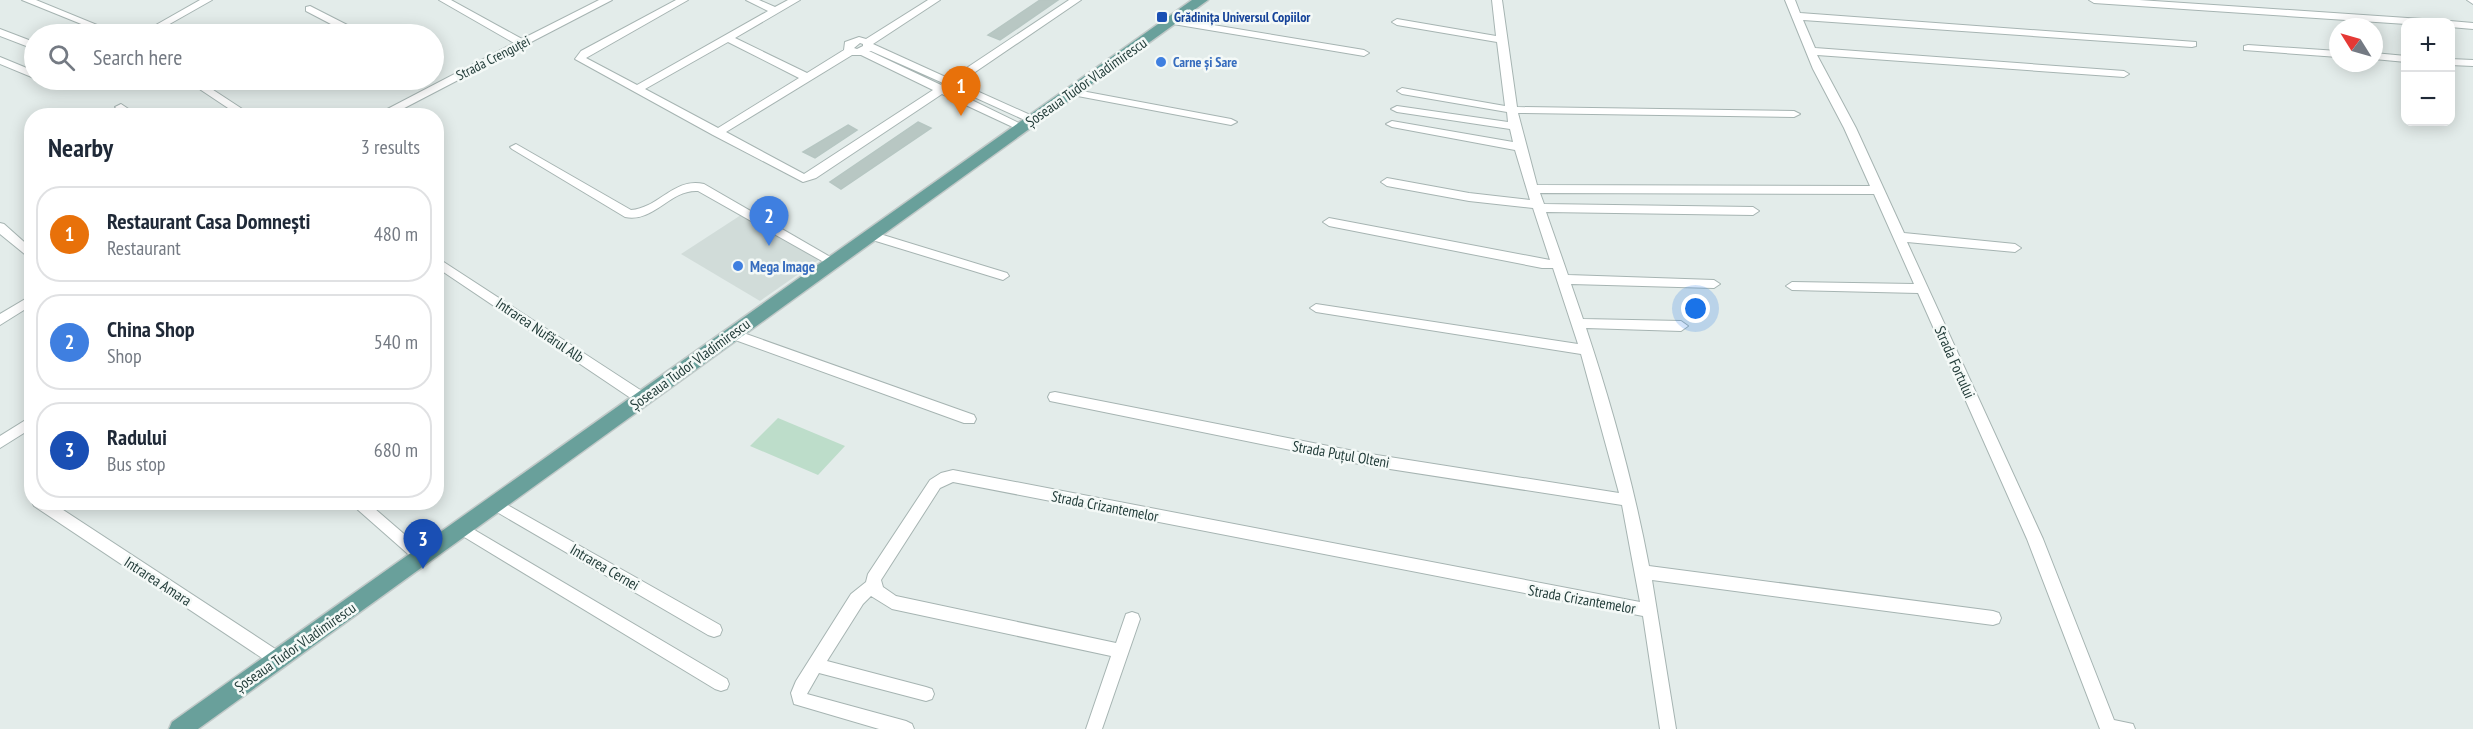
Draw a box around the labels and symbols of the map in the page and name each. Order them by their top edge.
place label: Grădinița Universul Copiilor [1174,8,1311,26]
marker: Grădinița Universul Copiilor [1155,10,1169,24]
north arrow [2329,18,2383,72]
street label: Strada Crenguței [453,32,533,84]
street label: Șoseaua Tudor Vladimirescu [1022,33,1150,131]
place label: Carne și Sare [1173,53,1237,71]
marker: Carne și Sare [1154,55,1168,69]
pin: 1 [942,66,980,116]
pin: 2 [750,196,788,246]
place label: Mega Image [750,257,815,276]
marker: Mega Image [731,259,745,273]
street label: Intrarea Nufărul Alb [492,294,588,366]
your location [1681,294,1710,323]
street label: Șoseaua Tudor Vladimirescu [626,314,754,414]
street label: Strada Fortului [1931,323,1979,401]
street label: Strada Puțul Olteni [1291,436,1391,472]
street label: Strada Crizantemelor [1050,486,1161,526]
pin: 3 [404,520,442,569]
street label: Intrarea Cernei [567,540,643,594]
street label: Intrarea Amara [121,552,195,610]
street label: Strada Crizantemelor [1527,580,1638,618]
street label: Șoseaua Tudor Vladimirescu [231,598,359,696]

